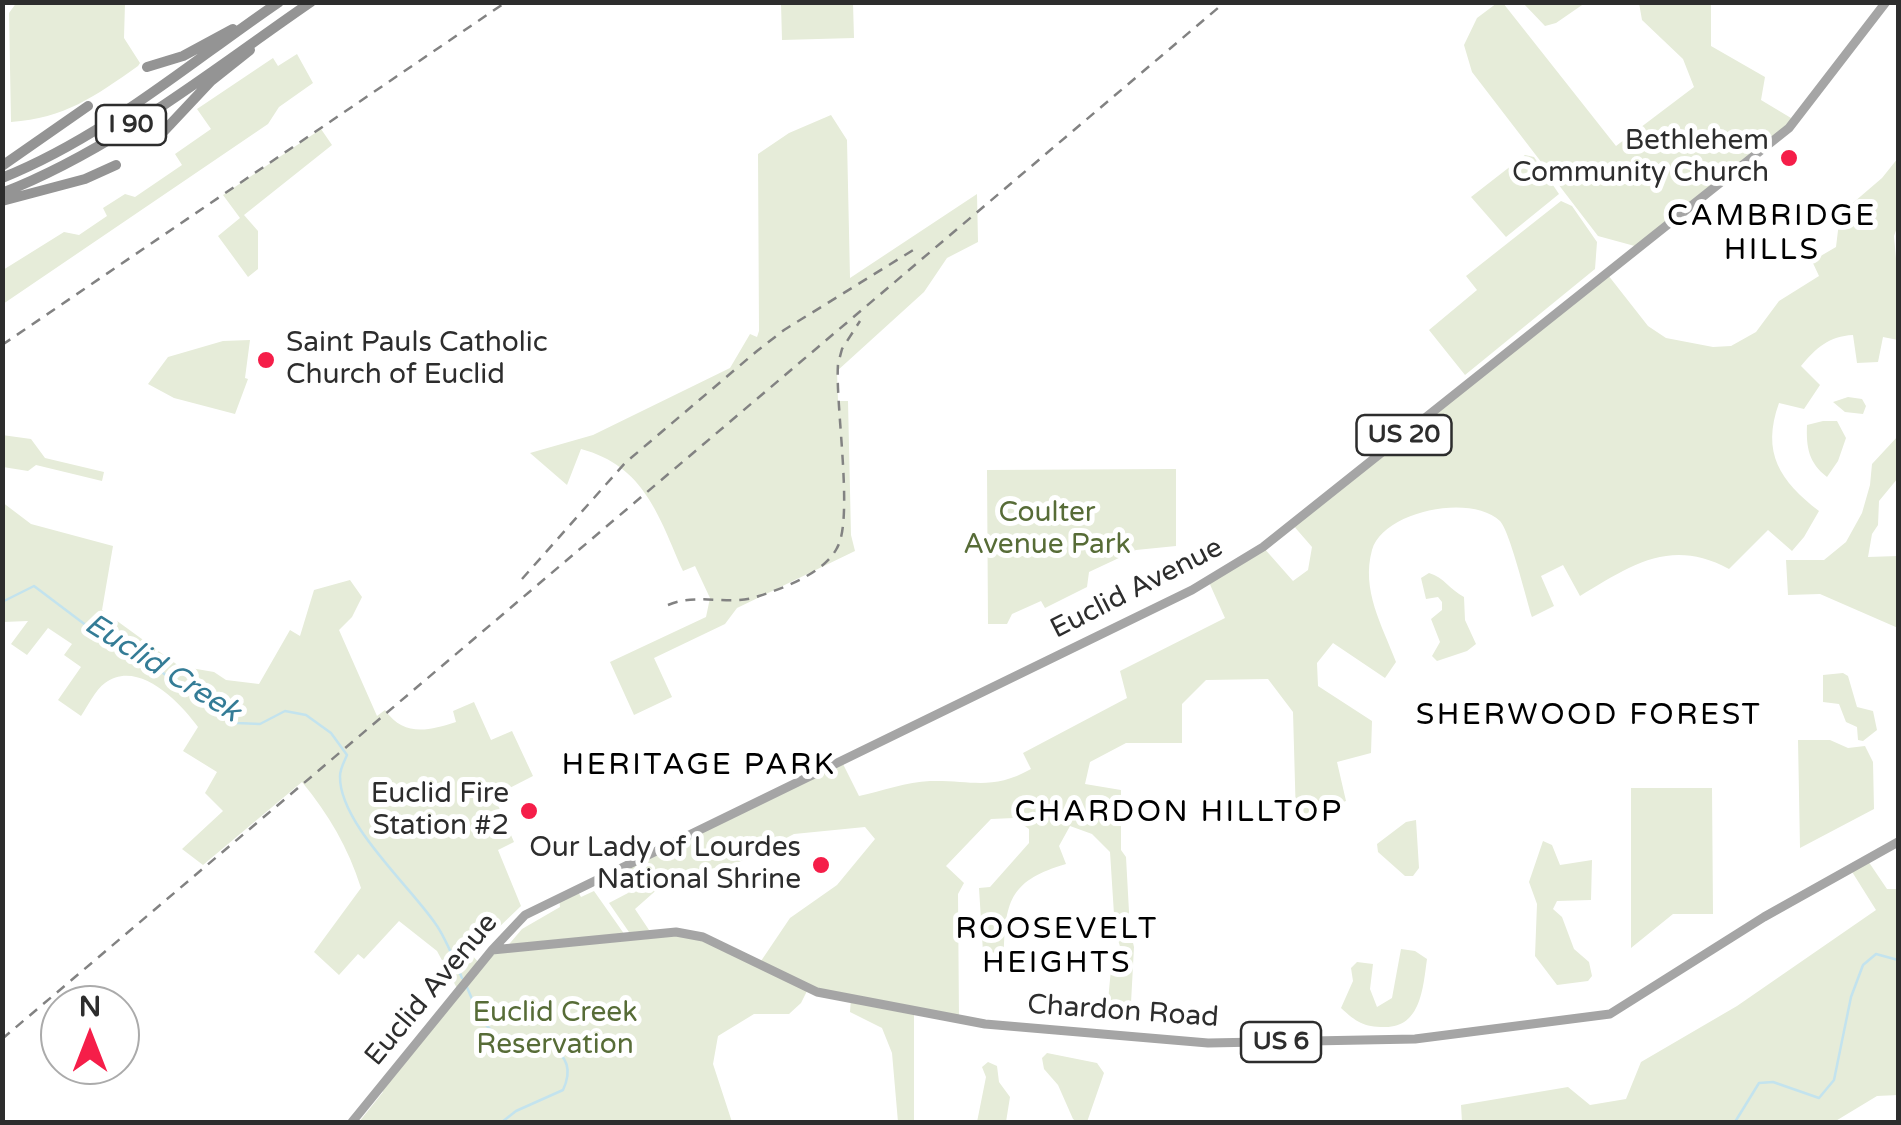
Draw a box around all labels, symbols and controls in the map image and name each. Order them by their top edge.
road number: I 90 [96,105,166,145]
place label: Bethlehem Community Church [1512,125,1769,191]
marker: Bethlehem Community Church [1778,147,1800,169]
district label: CAMBRIDGE HILLS [1667,199,1877,270]
place label: Saint Pauls Catholic Church of Euclid [286,327,548,393]
marker: Saint Pauls Catholic Church of Euclid [255,349,277,371]
road number: US 20 [1356,415,1452,455]
park label: Coulter Avenue Park [963,497,1131,563]
street label: Euclid Avenue [1045,531,1229,647]
water label: Euclid Creek [78,607,246,731]
district label: SHERWOOD FOREST [1416,698,1762,734]
district label: HERITAGE PARK [562,748,836,784]
place label: Euclid Fire Station #2 [371,778,509,844]
district label: CHARDON HILLTOP [1014,795,1344,831]
marker: Euclid Fire Station #2 [518,800,540,822]
place label: Our Lady of Lourdes National Shrine [529,832,801,898]
marker: Our Lady of Lourdes National Shrine [810,854,832,876]
street label: Euclid Avenue [359,907,505,1073]
district label: ROOSEVELT HEIGHTS [955,912,1159,982]
north arrow [40,985,140,1085]
street label: Chardon Road [1026,989,1220,1035]
text: N [79,990,101,1024]
park label: Euclid Creek Reservation [473,997,637,1063]
road number: US 6 [1241,1022,1321,1062]

